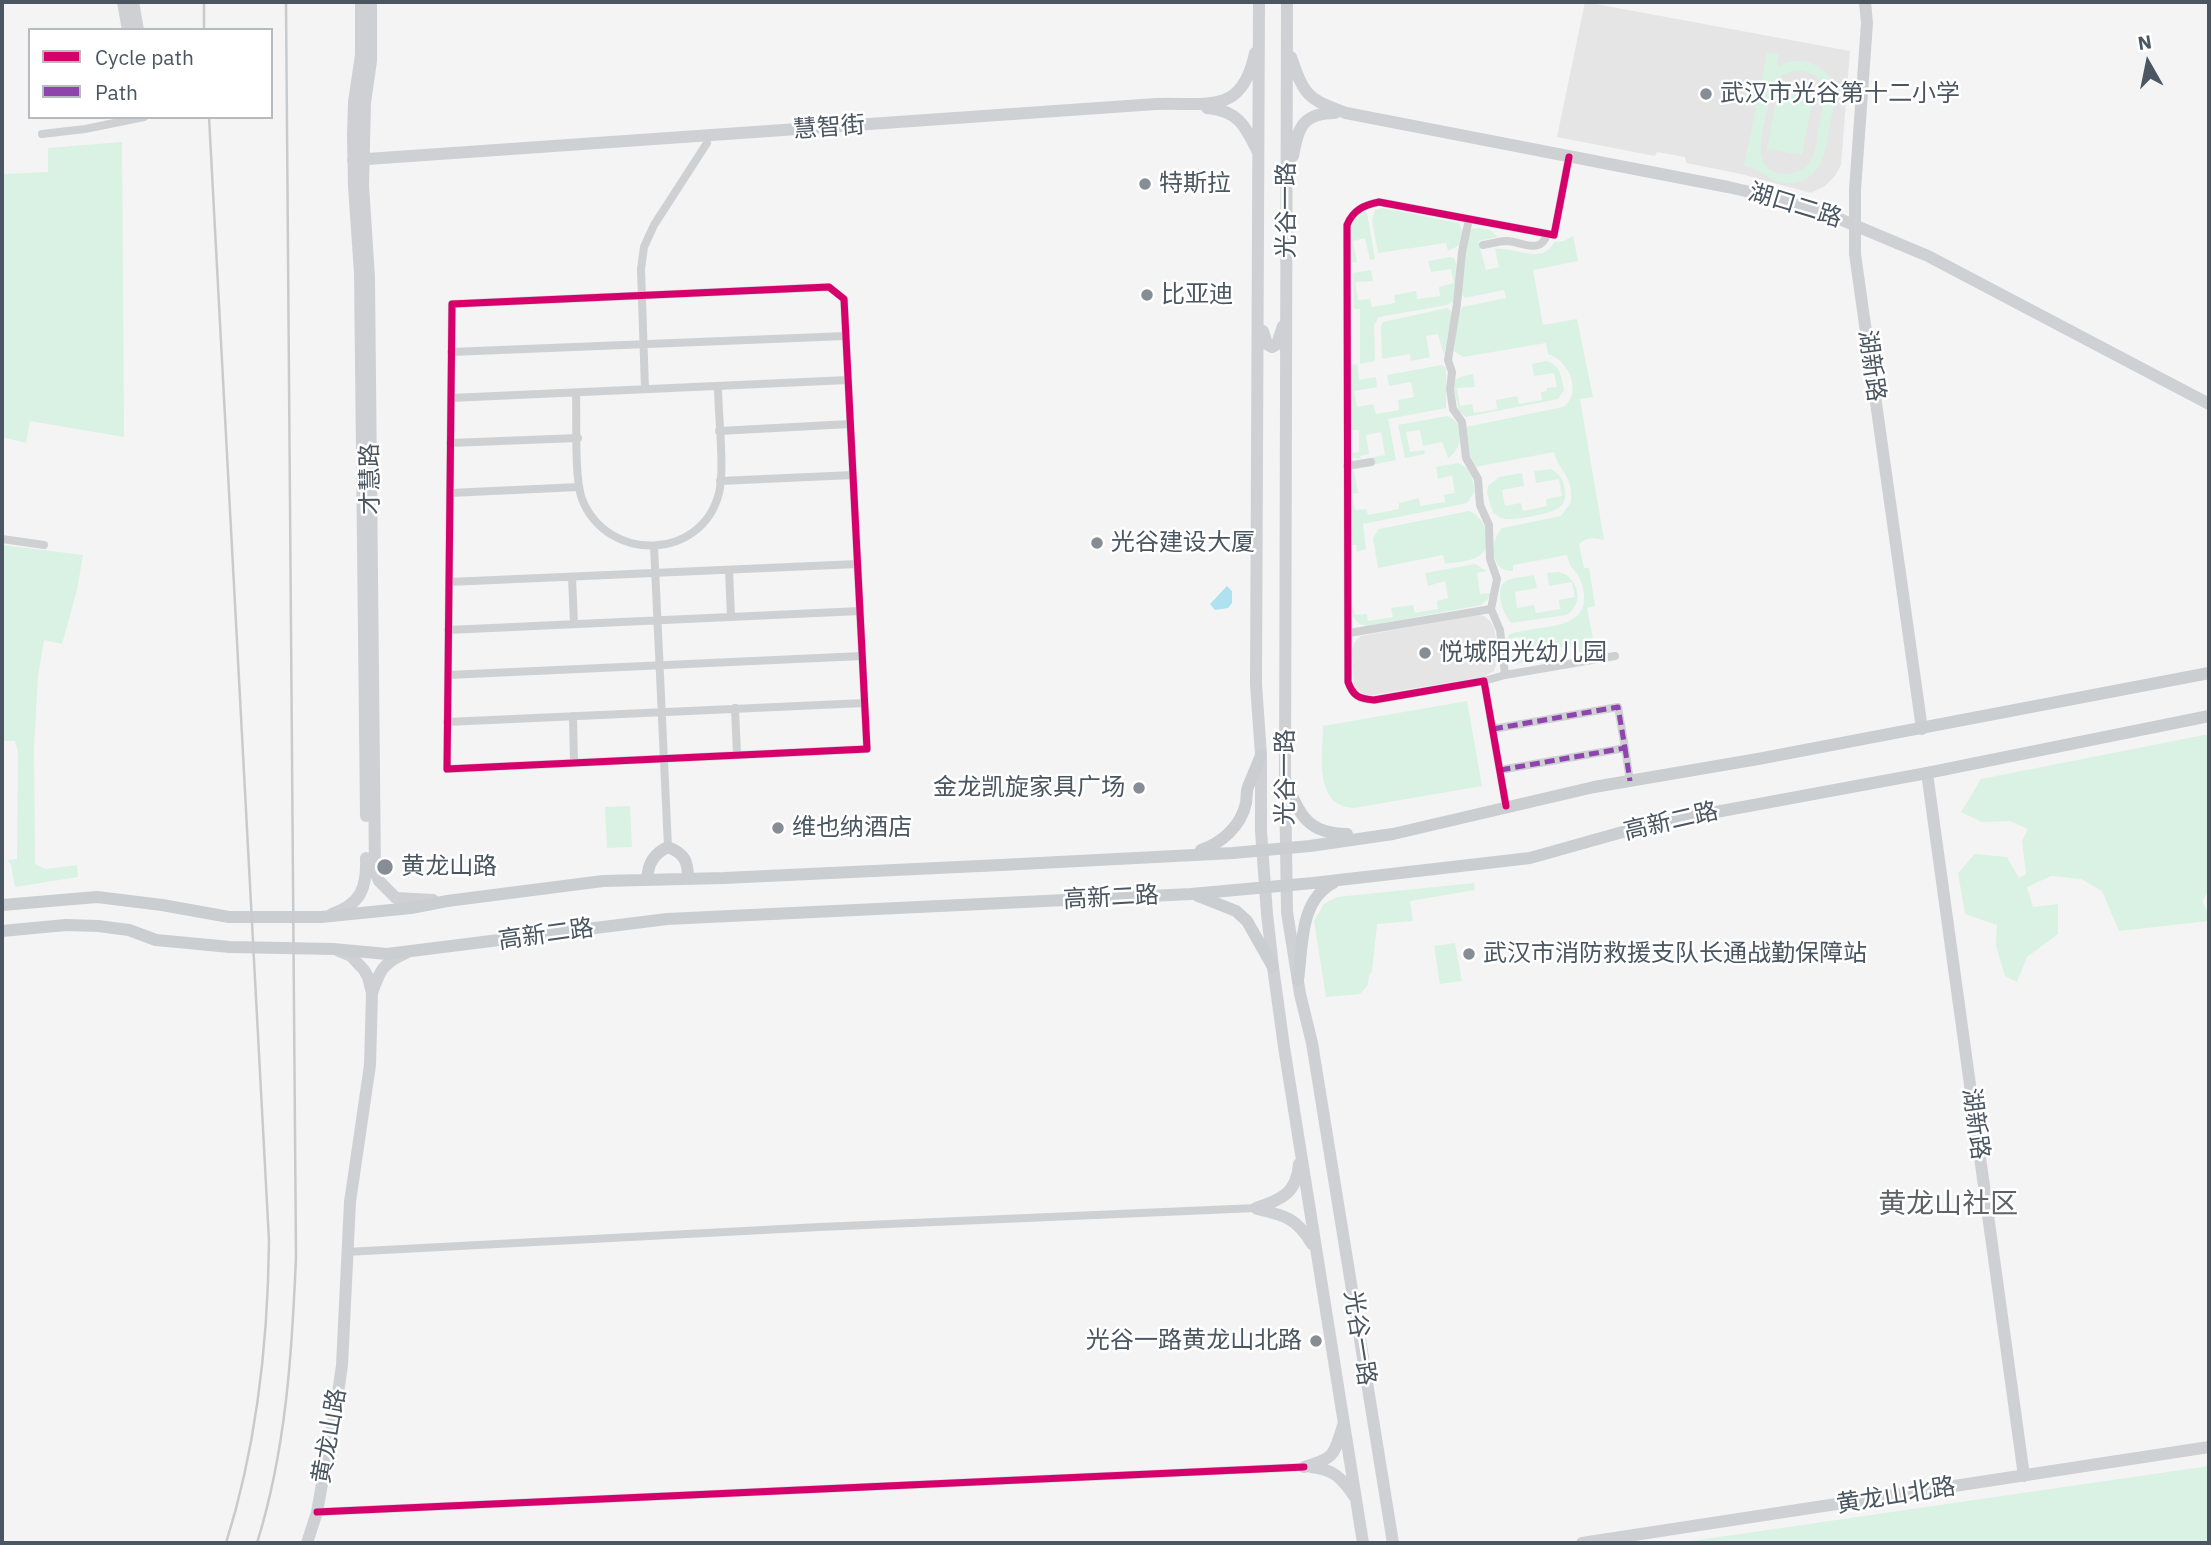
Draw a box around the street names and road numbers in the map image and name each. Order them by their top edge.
street label: 慧智街 [792,111,866,145]
street label: 光谷一路 [1273,162,1301,258]
street label: 湖口二路 [1745,178,1845,234]
street label: 湖新路 [1852,328,1890,404]
street label: 才慧路 [356,443,386,515]
street label: 光谷一路 [1272,729,1300,825]
street label: 高新二路 [1621,797,1721,847]
street label: 高新二路 [1062,881,1160,915]
street label: 高新二路 [496,914,596,956]
street label: 湖新路 [1956,1086,1994,1162]
street label: 光谷一路 [1337,1288,1381,1388]
street label: 黄龙山路 [307,1386,353,1486]
street label: 黄龙山北路 [1834,1472,1958,1520]

